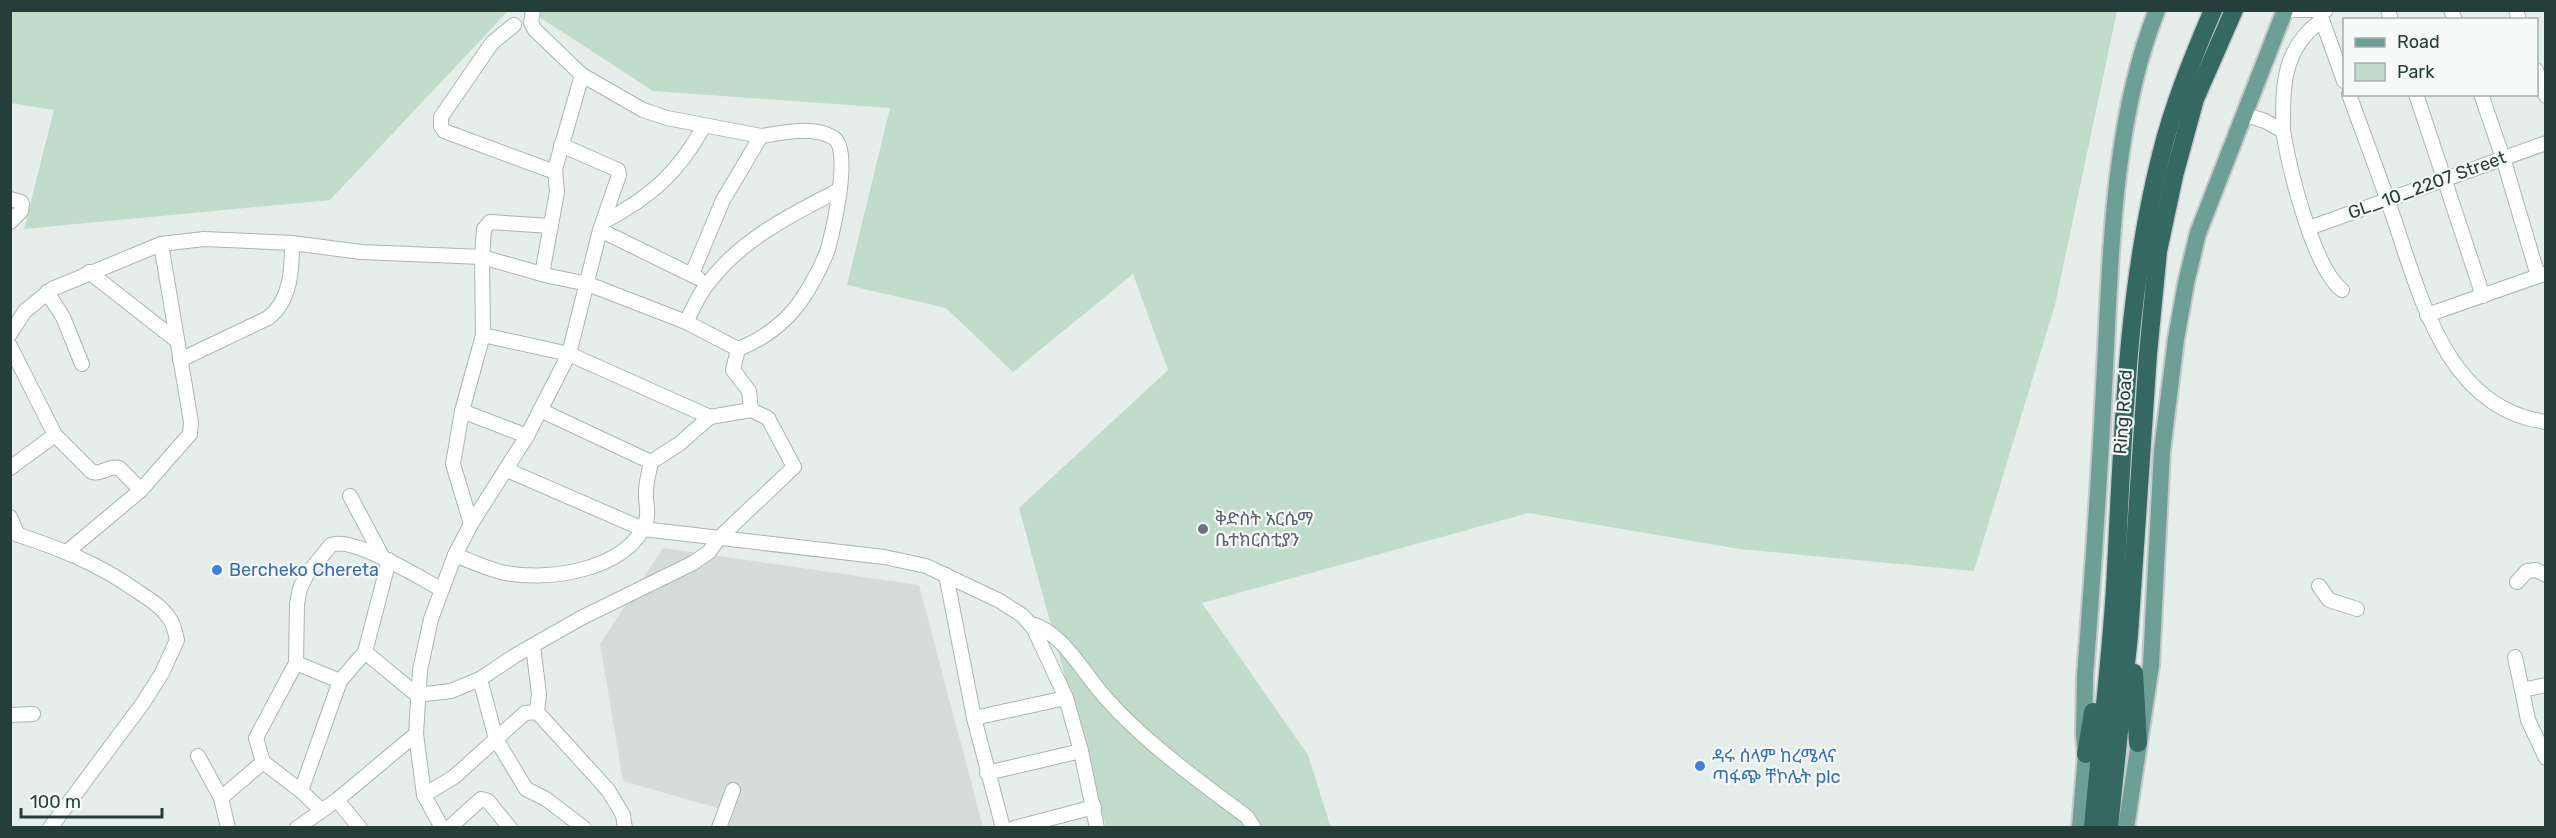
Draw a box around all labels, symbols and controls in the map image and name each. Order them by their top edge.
legend [2343,18,2538,96]
text: Road [2397,31,2440,53]
text: Park [2397,61,2435,83]
street label: GL_10_2207 Street [2345,146,2509,224]
street label: Ring Road [2109,369,2137,455]
place label: ቅድስት አርሴማ ቤተክርስቲያን [1215,508,1313,551]
marker: ቅድስት አርሴማ ቤተክርስቲያን [1196,522,1210,536]
place label: Bercheko Chereta [229,559,379,581]
marker: Bercheko Chereta [210,563,224,577]
place label: ዳሩ ሰላም ከረሜላና ጣፋጭ ቸኮሌት plc [1712,745,1841,788]
marker: ዳሩ ሰላም ከረሜላና ጣፋጭ ቸኮሌት plc [1693,759,1707,773]
scale bar [21,781,162,819]
text: 100 m [30,791,81,813]

